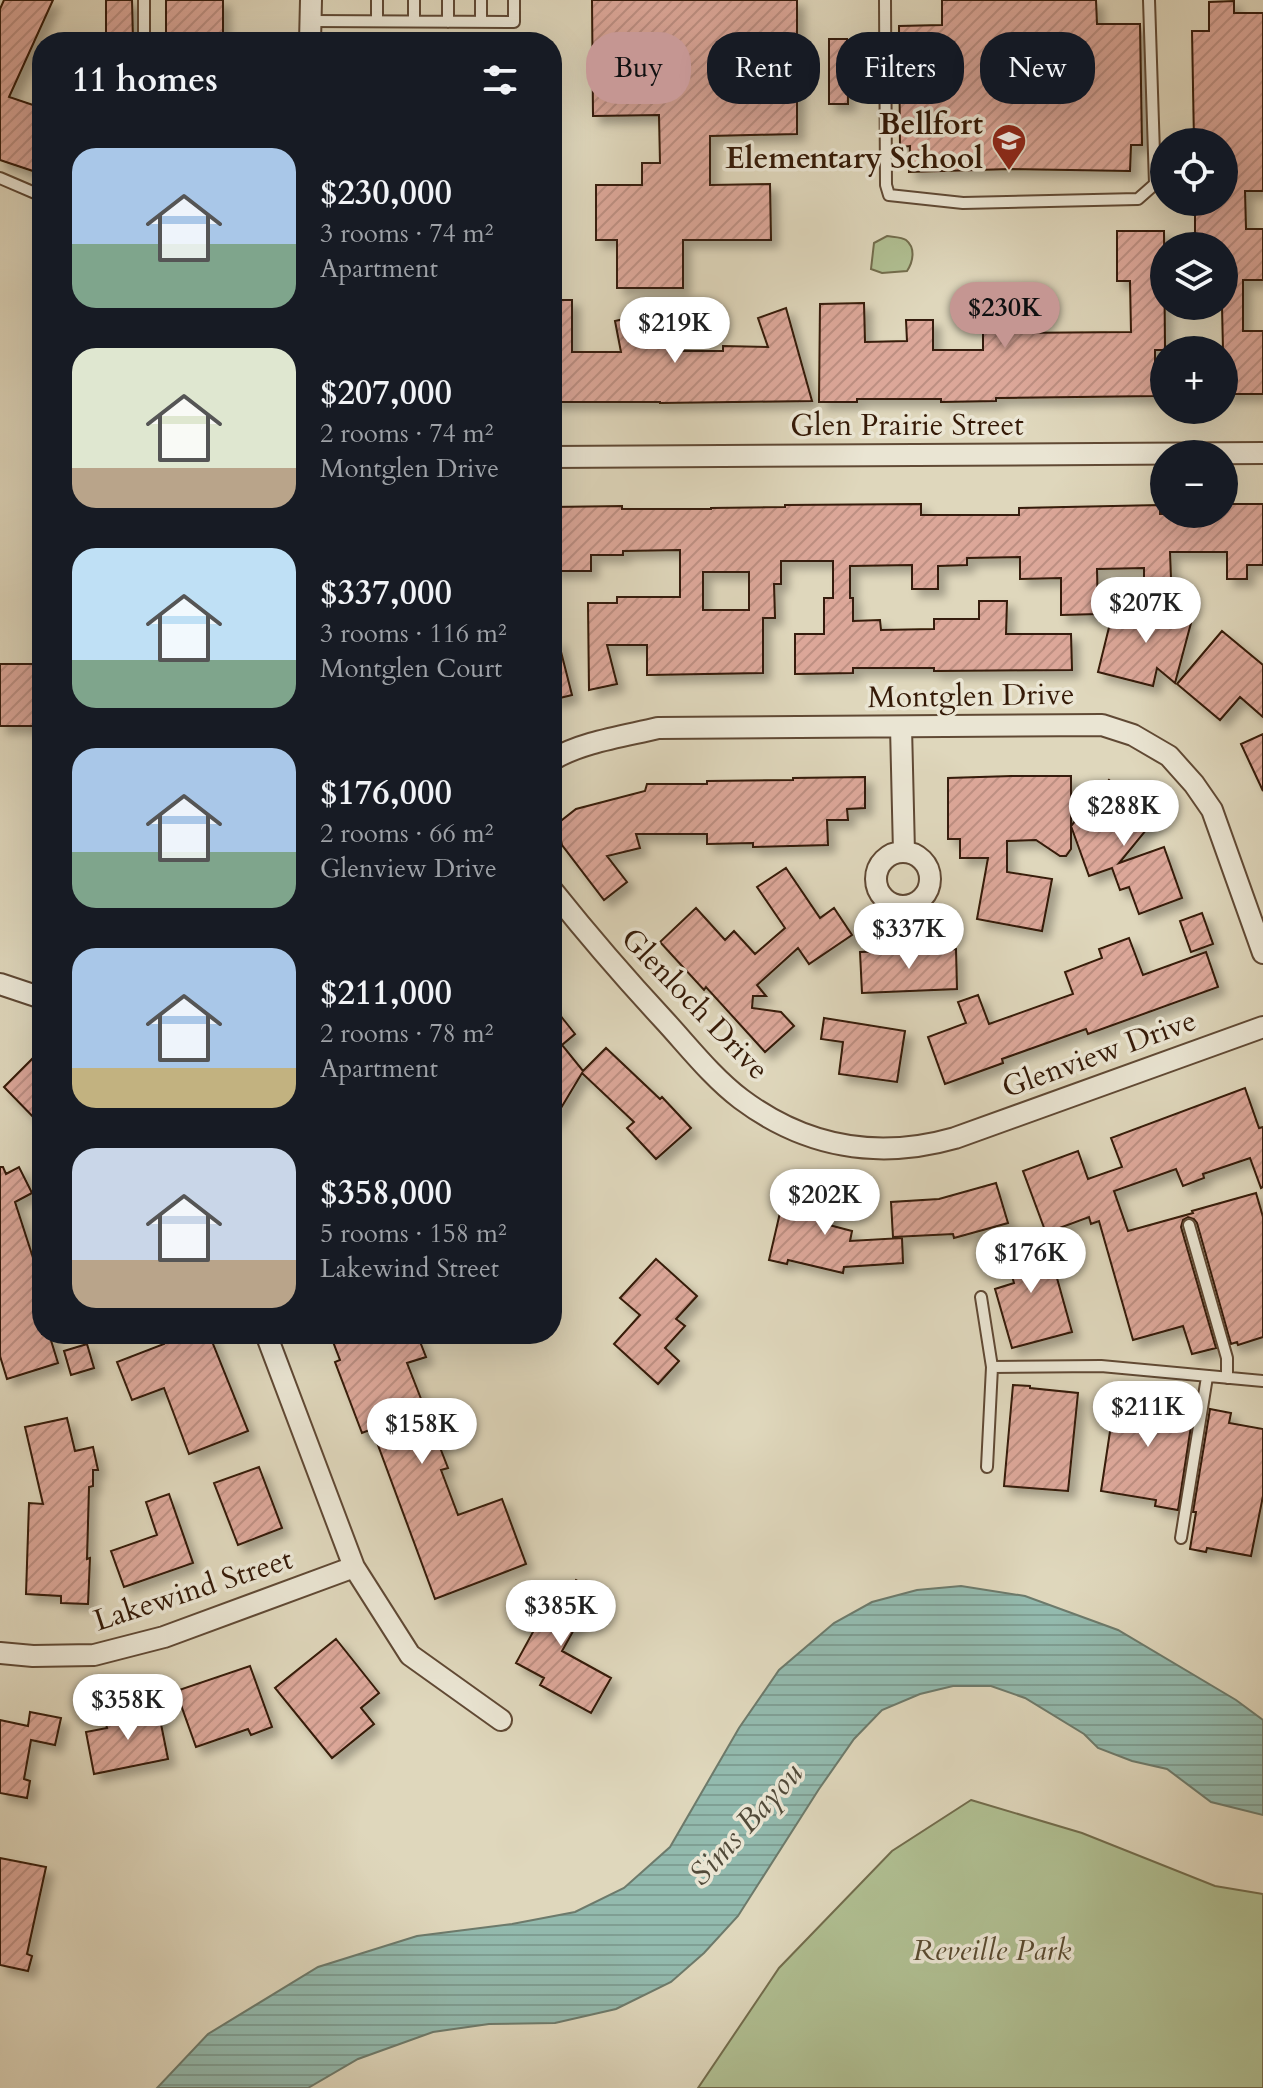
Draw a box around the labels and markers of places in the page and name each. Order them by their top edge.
place label: Bellfort Elementary School [726,104,983,179]
school or university icon: Bellfort Elementary School [990,122,1028,172]
pin: $230K [949,282,1061,350]
pin: $219K [619,297,731,365]
pin: $207K [1090,577,1202,645]
pin: $288K [1068,780,1180,848]
pin: $337K [853,903,965,971]
pin: $202K [769,1169,881,1237]
pin: $176K [975,1227,1087,1295]
pin: $211K [1092,1381,1204,1449]
pin: $158K [366,1398,478,1466]
pin: $385K [505,1580,617,1648]
pin: $358K [72,1674,184,1742]

